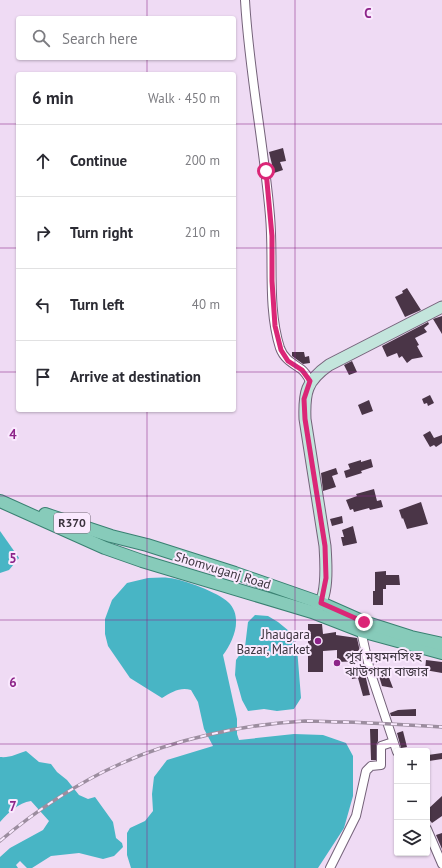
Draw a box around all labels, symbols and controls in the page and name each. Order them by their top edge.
text: C [364,5,372,22]
search box [16,16,236,60]
icon: search [30,27,52,49]
text: Search here [62,29,138,48]
text: 6 min [32,87,73,109]
text: Walk · 450 m [148,90,220,107]
icon: ahead [32,150,54,172]
text: Continue [70,151,127,170]
text: 200 m [185,152,220,169]
route start [257,162,275,180]
icon: right [32,222,54,244]
text: Turn right [70,223,133,242]
text: 210 m [185,224,220,241]
icon: left [32,294,54,316]
text: Turn left [70,295,124,314]
text: 40 m [192,296,220,313]
icon: arrive [32,366,54,388]
text: Arrive at destination [70,367,201,386]
text: 4 [9,426,17,443]
road number: R370 [54,513,90,533]
street label: Shomvuganj Road [173,548,273,593]
text: 5 [9,550,17,567]
route end [355,613,373,631]
place label: Jhaugara Bazar, Market [236,626,311,658]
marker: Jhaugara Bazar, Market [313,636,323,646]
place label: পূর্ব ময়মনসিংহ ঝাউগারা বাজার [344,648,428,680]
marker: পূর্ব ময়মনসিংহ ঝাউগারা বাজার [332,658,342,668]
text: 6 [9,674,17,691]
map controls [394,748,430,856]
button: + [394,748,430,784]
button: − [394,784,430,820]
text: 7 [9,798,17,815]
button: layers [394,820,430,856]

